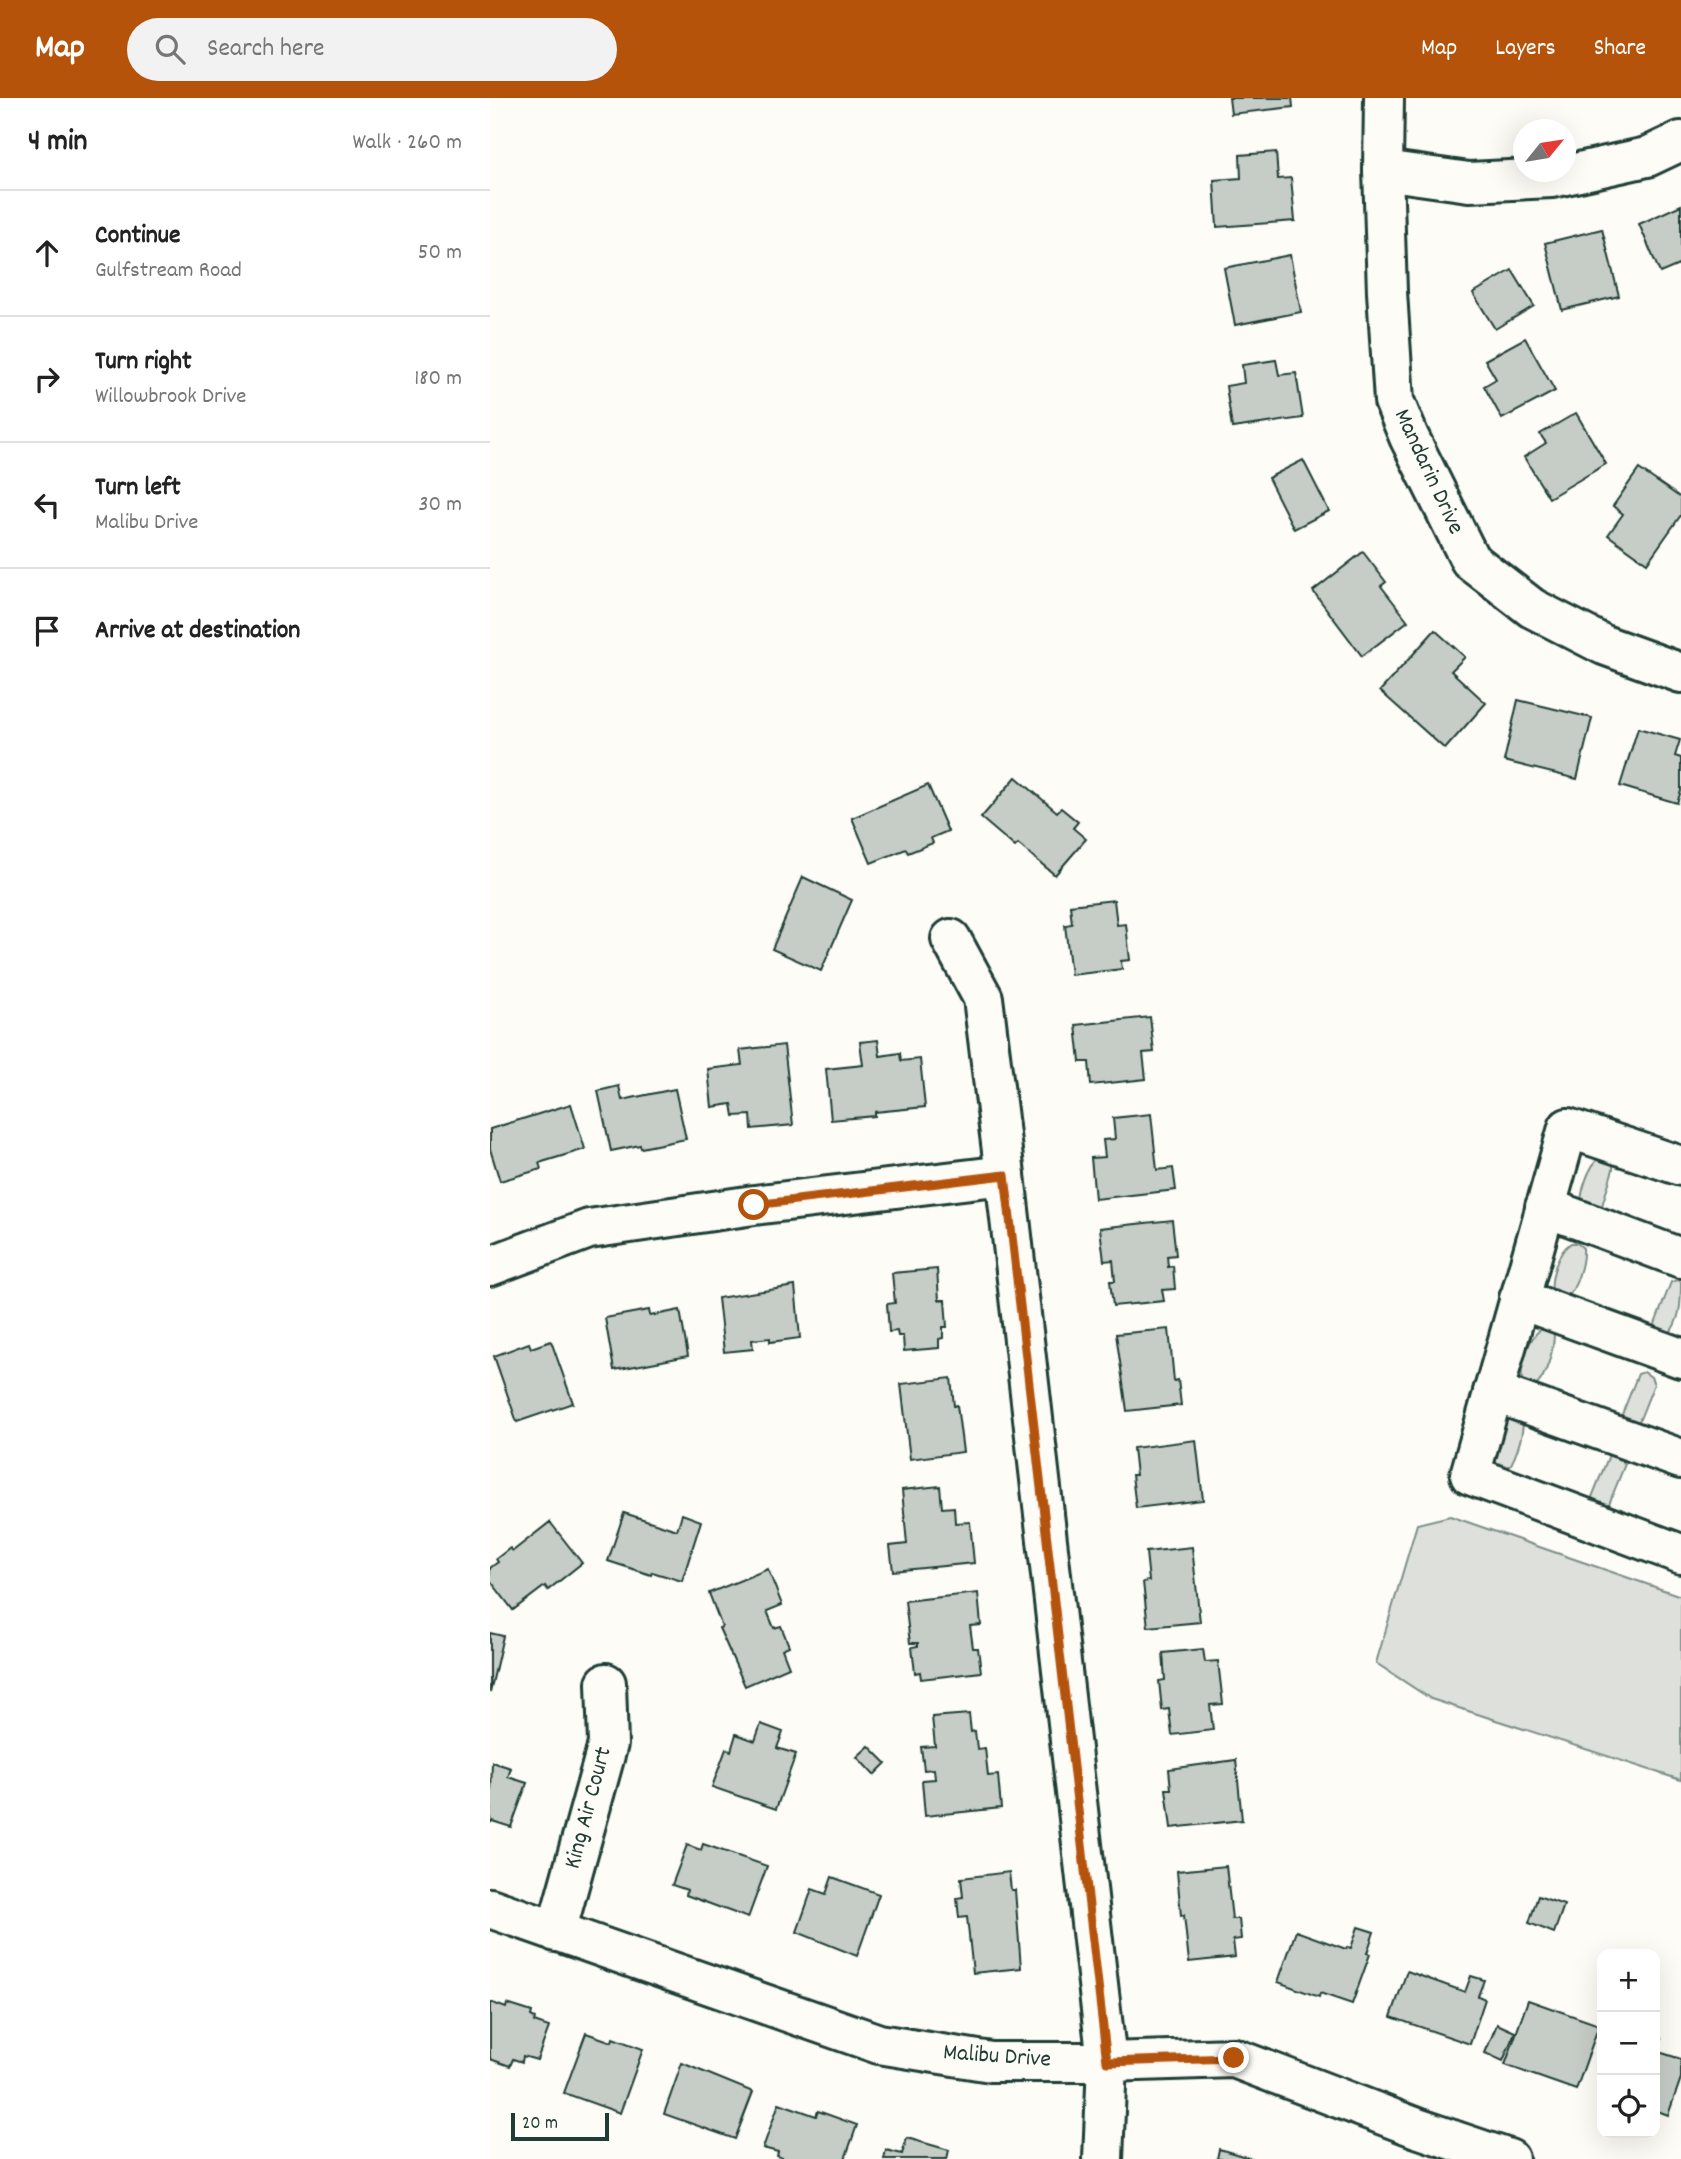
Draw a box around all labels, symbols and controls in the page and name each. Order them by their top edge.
search box [127,18,617,81]
text: Map [35,26,85,73]
icon: search [151,30,189,68]
text: Search here [207,31,325,68]
text: Map [1421,32,1457,66]
text: Layers [1495,32,1556,66]
text: Share [1594,32,1646,66]
north arrow [1513,119,1576,182]
text: 4 min [28,122,87,165]
text: Walk · 260 m [352,127,462,160]
text: Continue [95,218,180,255]
icon: ahead [28,234,66,272]
text: 50 m [418,237,462,270]
text: Gulfstream Road [95,255,242,288]
text: Turn right [95,344,192,381]
icon: right [28,360,66,398]
text: 180 m [414,363,462,396]
text: Willowbrook Drive [95,381,246,414]
street label: Mandarin Drive [1384,404,1472,540]
text: Turn left [95,470,181,507]
icon: left [28,486,66,524]
text: 30 m [418,489,462,522]
text: Malibu Drive [95,507,198,540]
icon: arrive [28,612,66,650]
text: Arrive at destination [95,613,300,650]
route start [738,1189,769,1220]
street label: King Air Court [556,1743,622,1873]
map controls [1597,1949,1660,2138]
button: + [1597,1949,1660,2012]
button: − [1597,2012,1660,2075]
street label: Malibu Drive [942,2036,1052,2078]
route end [1218,2042,1249,2073]
button: locate [1597,2075,1660,2138]
scale bar [511,2110,609,2142]
text: 20 m [522,2111,558,2138]

